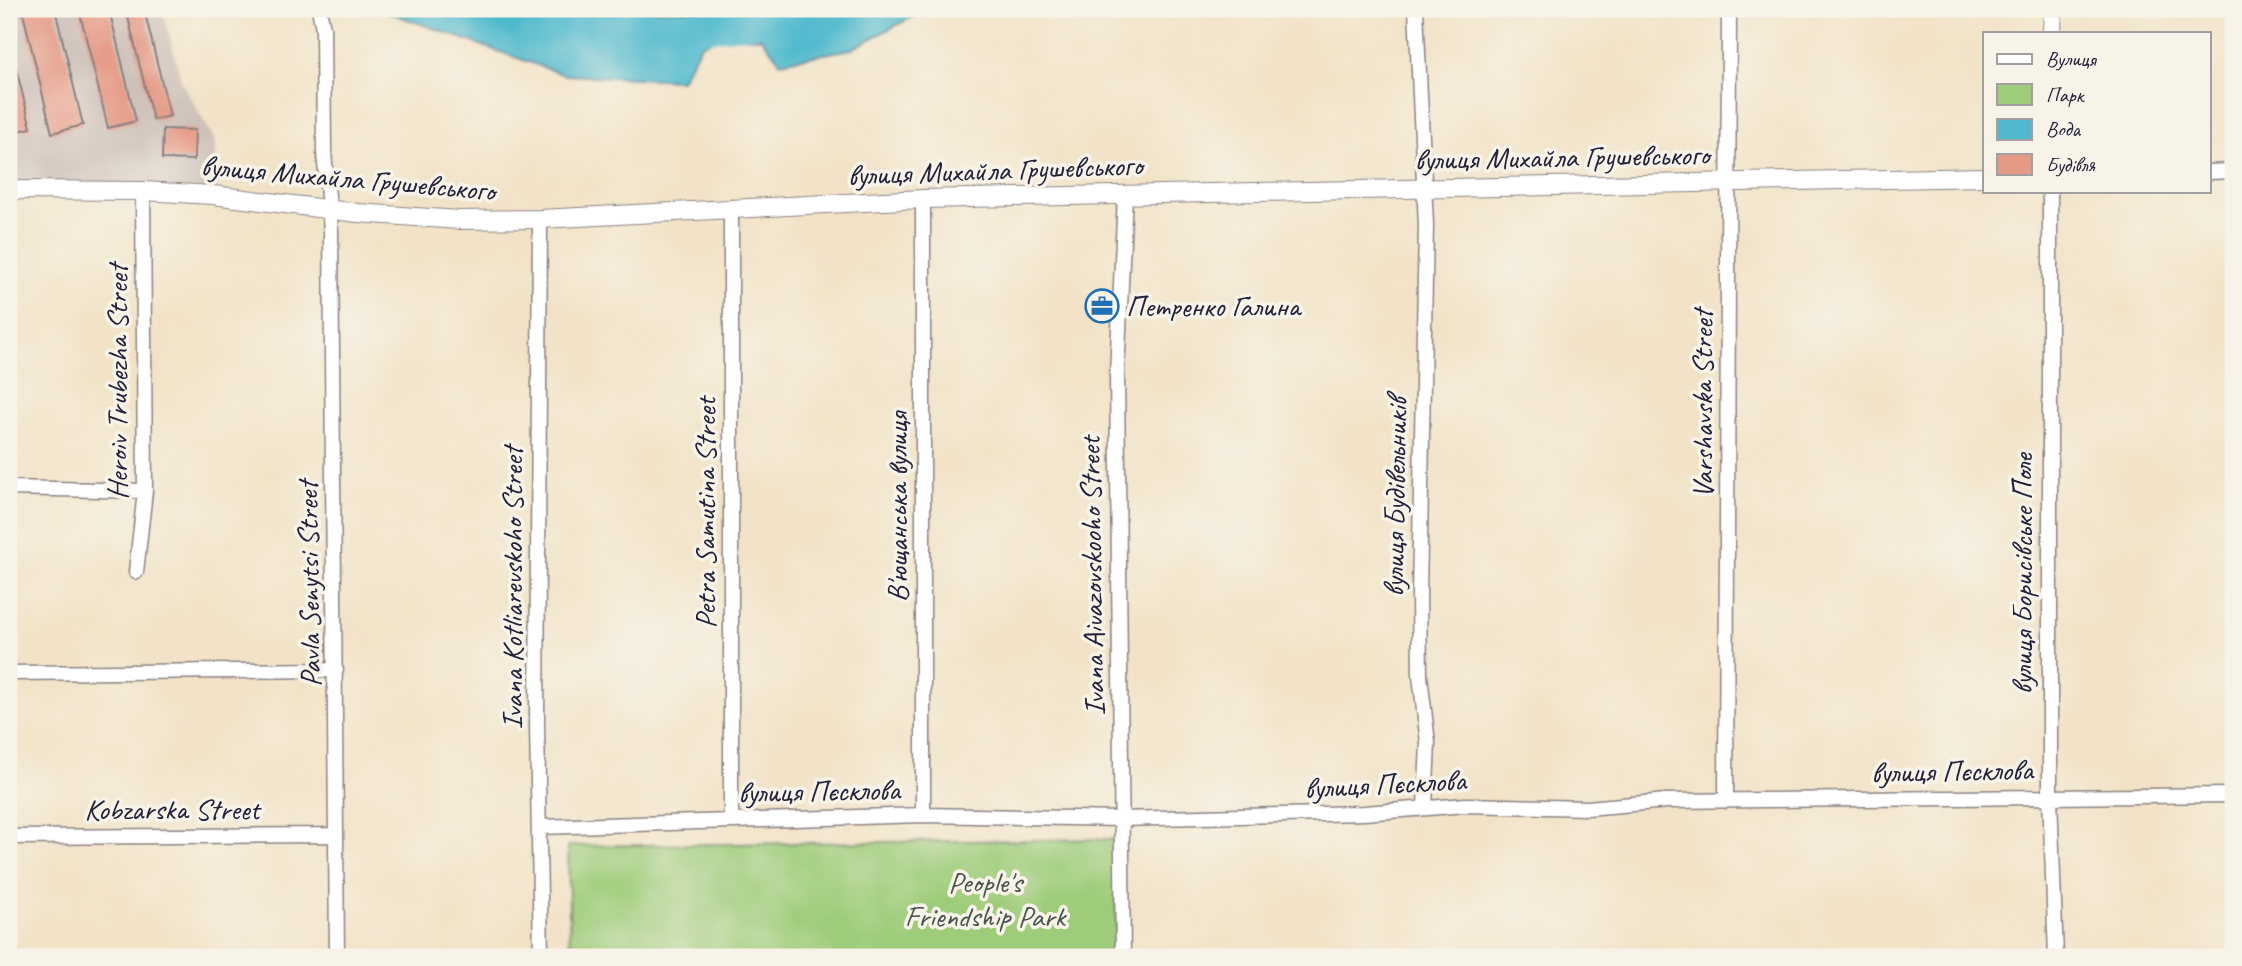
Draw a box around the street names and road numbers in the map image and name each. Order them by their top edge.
street label: вулиця Михайла Грушевського [1414,135,1713,179]
street label: вулиця Михайла Грушевського [199,146,500,210]
street label: вулиця Михайла Грушевського [847,146,1147,194]
street label: Heroiv Trubezha Street [98,260,136,500]
street label: Varshavska Street [1683,305,1721,499]
street label: вулиця Будівельників [1374,390,1416,597]
street label: Petra Samutina Street [686,394,724,629]
street label: В'ющанська вулиця [878,409,916,602]
street label: Ivana Aivazovskooho Street [1071,433,1113,716]
street label: Ivana Kotliarevskoho Street [493,442,531,729]
street label: вулиця Борисівське Поле [2003,451,2041,694]
street label: Pavla Senytsi Street [288,477,330,687]
street label: вулиця Пєсклова [1871,751,2035,791]
street label: вулиця Пєсклова [1303,761,1469,807]
street label: вулиця Пєсклова [738,771,902,811]
street label: Kobzarska Street [85,790,262,828]

